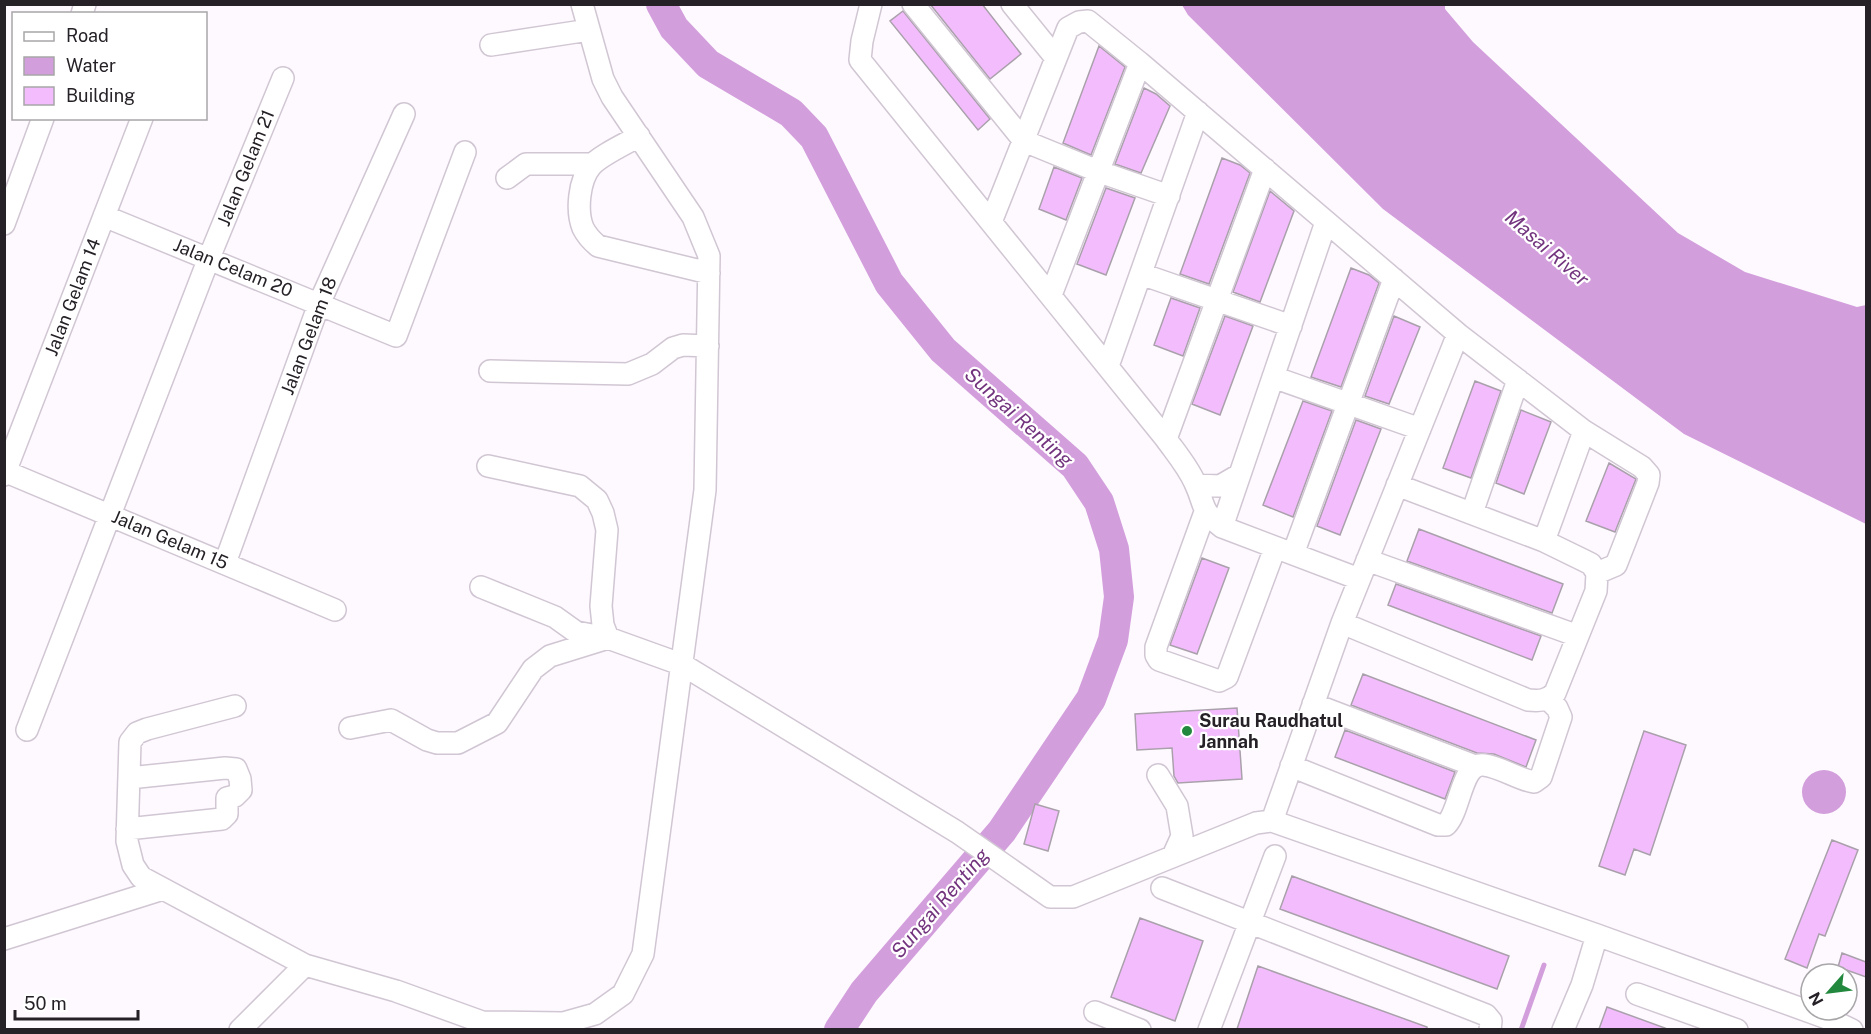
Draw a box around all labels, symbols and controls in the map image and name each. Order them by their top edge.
legend [12,12,207,120]
text: Road [66,25,109,46]
text: Water [66,55,116,76]
text: Building [66,85,135,106]
street label: Jalan Gelam 21 [213,107,278,229]
water label: Masai River [1500,205,1594,291]
street label: Jalan Celam 20 [171,234,296,301]
street label: Jalan Gelam 14 [40,235,105,359]
street label: Jalan Gelam 18 [276,274,341,398]
water label: Sungai Renting [960,362,1078,472]
street label: Jalan Gelam 15 [109,506,232,574]
place label: Surau Raudhatul Jannah [1199,710,1343,752]
marker: Surau Raudhatul Jannah [1180,724,1194,738]
water label: Sungai Renting [886,843,994,963]
north arrow [1799,962,1859,1022]
scale bar [15,983,138,1021]
text: N [1805,989,1828,1009]
text: 50 m [24,993,67,1014]

